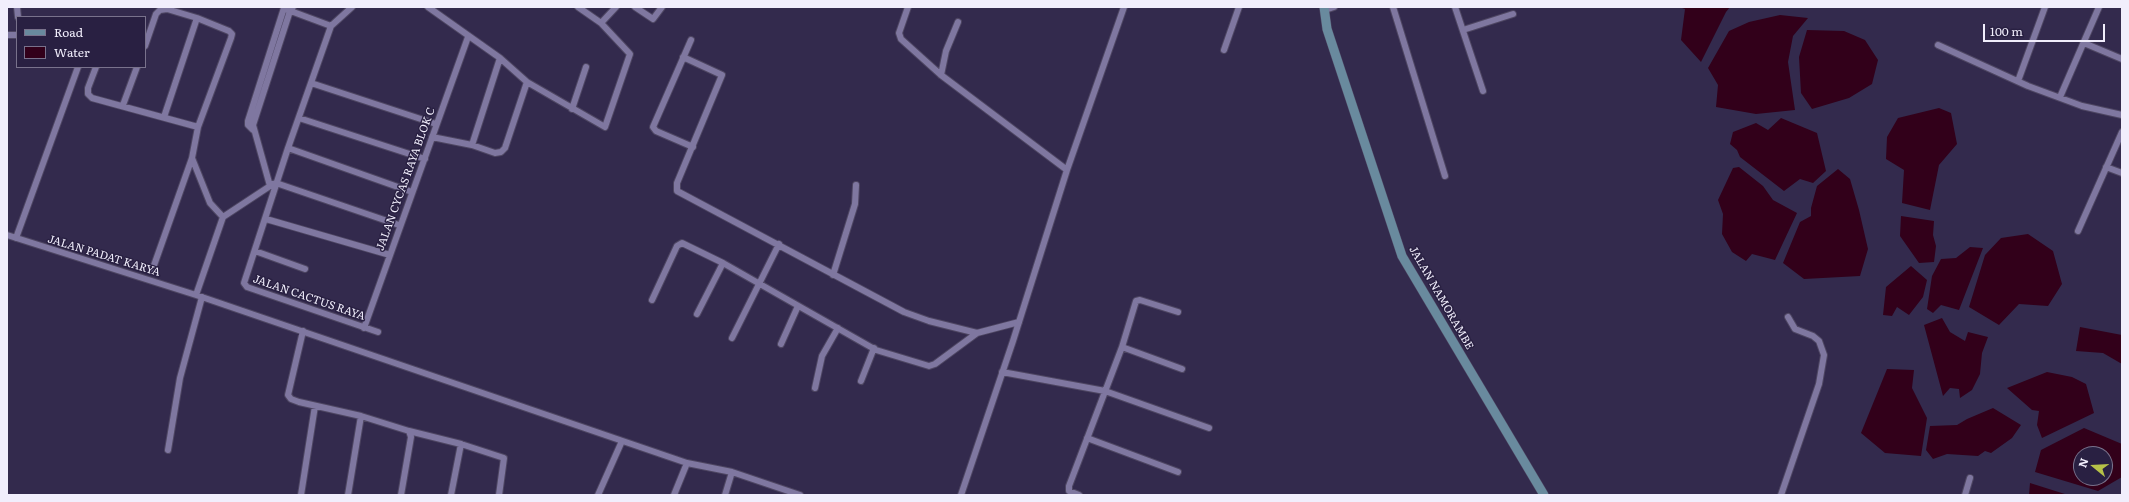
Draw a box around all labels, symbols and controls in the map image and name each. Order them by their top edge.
legend [16,16,146,68]
scale bar [1985,16,2107,42]
text: 100 m [1990,22,2023,40]
text: Road [54,23,83,41]
text: Water [54,43,90,61]
street label: JALAN CYCAS RAYA BLOK C [374,106,438,252]
street label: JALAN PADAT KARYA [46,233,162,279]
street label: JALAN NAMORAMBE [1406,244,1476,352]
street label: JALAN CACTUS RAYA [251,273,367,323]
north arrow [2073,446,2113,486]
text: N [2074,456,2092,469]

